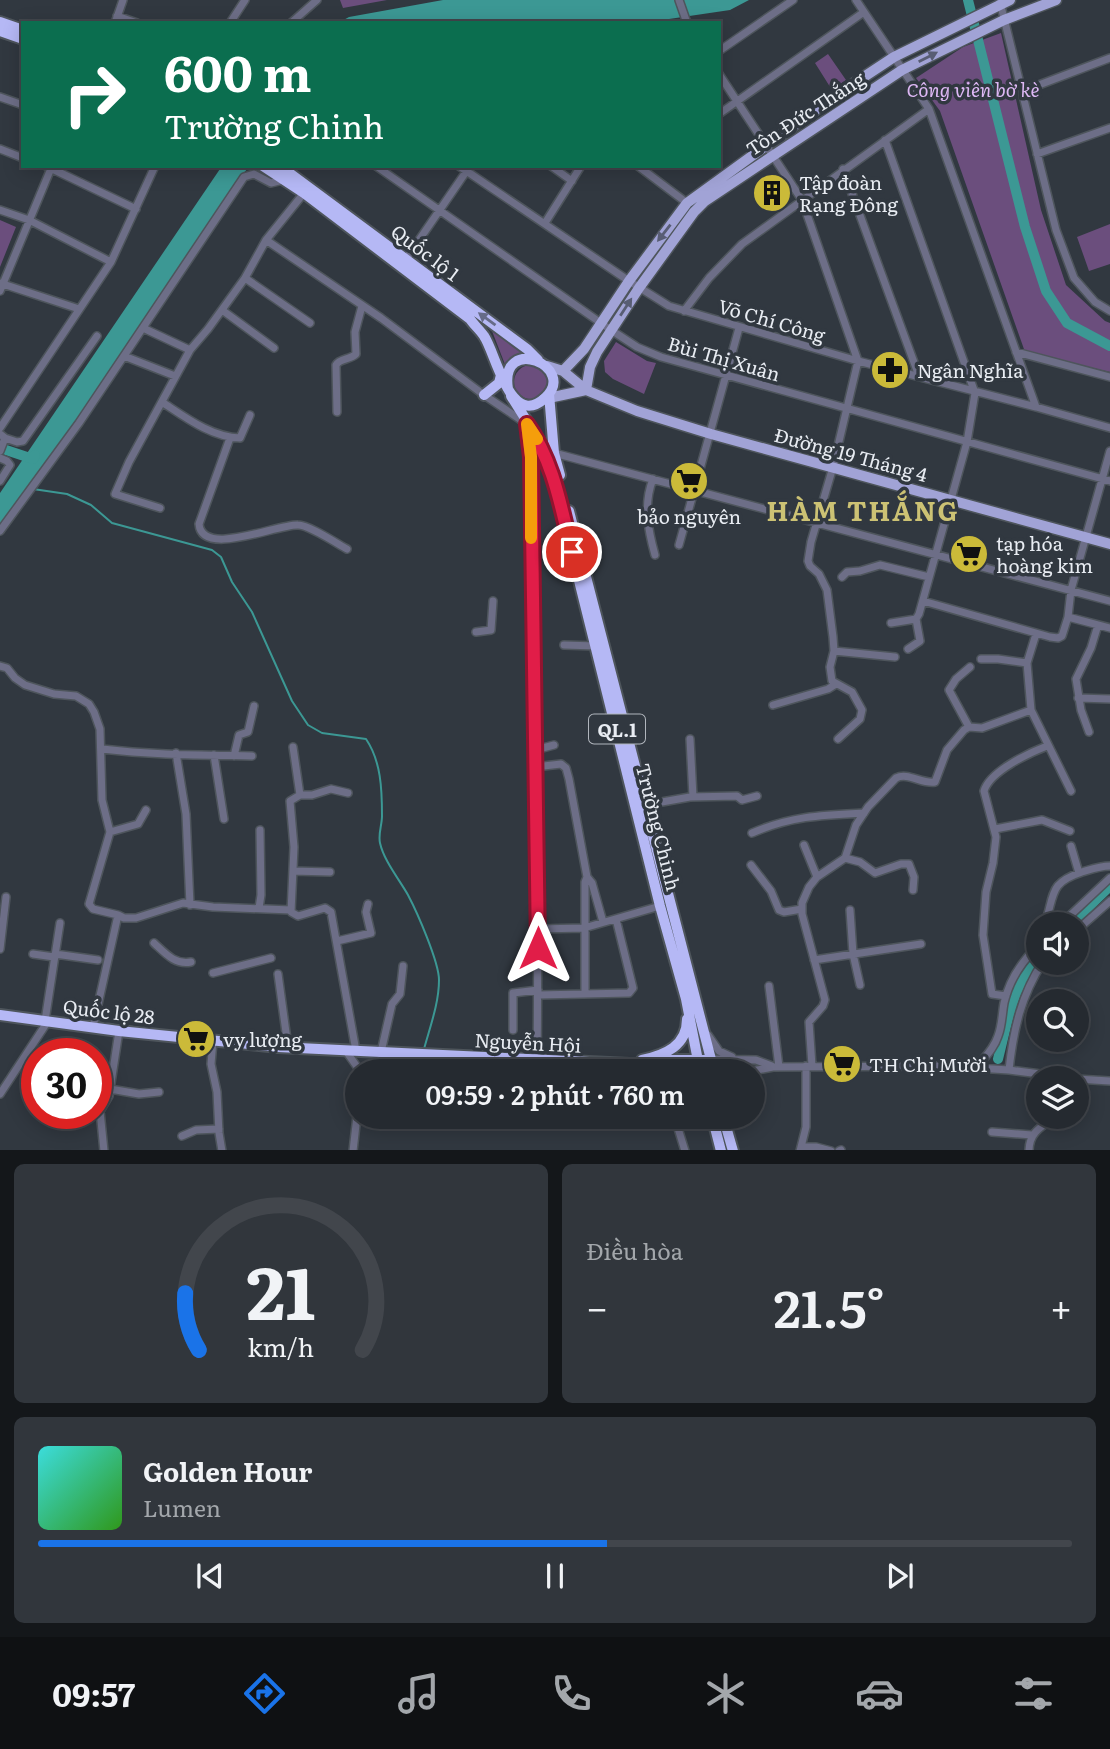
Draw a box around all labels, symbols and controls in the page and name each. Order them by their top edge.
text: 600 m [164,34,312,107]
icon: right [49,49,140,140]
one-way arrow [918,51,938,62]
street label: Tôn Đức Thắng [740,64,870,162]
park label: Công viên bờ kè [906,75,1040,103]
text: Trường Chinh [164,101,384,149]
place label: Tập đoàn Rạng Đông [799,168,899,218]
building icon: Tập đoàn Rạng Đông [751,172,793,214]
street label: Quốc lộ 1 [386,217,466,287]
one-way arrow [657,224,671,242]
street label: Võ Chí Công [715,291,829,349]
one-way arrow [619,298,632,317]
one-way arrow [478,313,496,327]
street label: Bùi Thị Xuân [664,329,784,387]
pharmacy icon: Ngân Nghĩa [869,349,911,391]
place label: Ngân Nghĩa [917,356,1024,384]
street label: Đường 19 Tháng 4 [771,420,931,488]
supermarket icon: bảo nguyên [668,460,710,502]
district label: HÀM THẮNG [767,490,959,529]
place label: bảo nguyên [637,502,741,530]
pin [542,522,602,582]
place label: tạp hóa hoàng kim [996,529,1093,579]
icon: arrive [553,533,591,571]
supermarket icon: tạp hóa hoàng kim [948,533,990,575]
road number: QL.1 [589,714,645,744]
street label: Trường Chinh [630,760,688,894]
position arrow [501,911,575,985]
map controls [1026,912,1089,1129]
button: sound [1026,912,1089,975]
button: search [1026,989,1089,1052]
street label: Quốc lộ 28 [62,991,156,1031]
supermarket icon: vy lượng [175,1018,217,1060]
place label: vy lượng [223,1025,303,1053]
street label: Nguyễn Hội [474,1025,582,1059]
speed limit sign: 30 [21,1038,112,1129]
supermarket icon: TH Chị Mười [821,1043,863,1085]
place label: TH Chị Mười [869,1050,987,1078]
button: layers [1026,1066,1089,1129]
text: 09:59 · 2 phút · 760 m [425,1074,685,1113]
text: Điều hòa [586,1233,683,1267]
text: 21 [246,1234,316,1342]
text: 21.5° [773,1267,885,1344]
text: − [586,1277,608,1334]
text: + [1050,1277,1072,1334]
text: km/h [248,1327,314,1364]
text: Golden Hour [143,1451,312,1490]
text: Lumen [143,1490,221,1524]
icon: previous [191,1557,229,1595]
icon: pause [536,1557,574,1595]
icon: next [881,1557,919,1595]
text: 09:57 [52,1669,135,1717]
icon: directions [240,1669,289,1718]
icon: music [394,1669,443,1718]
icon: phone [547,1669,596,1718]
icon: climate [701,1669,750,1718]
icon: car [855,1669,904,1718]
icon: filters [1009,1669,1058,1718]

